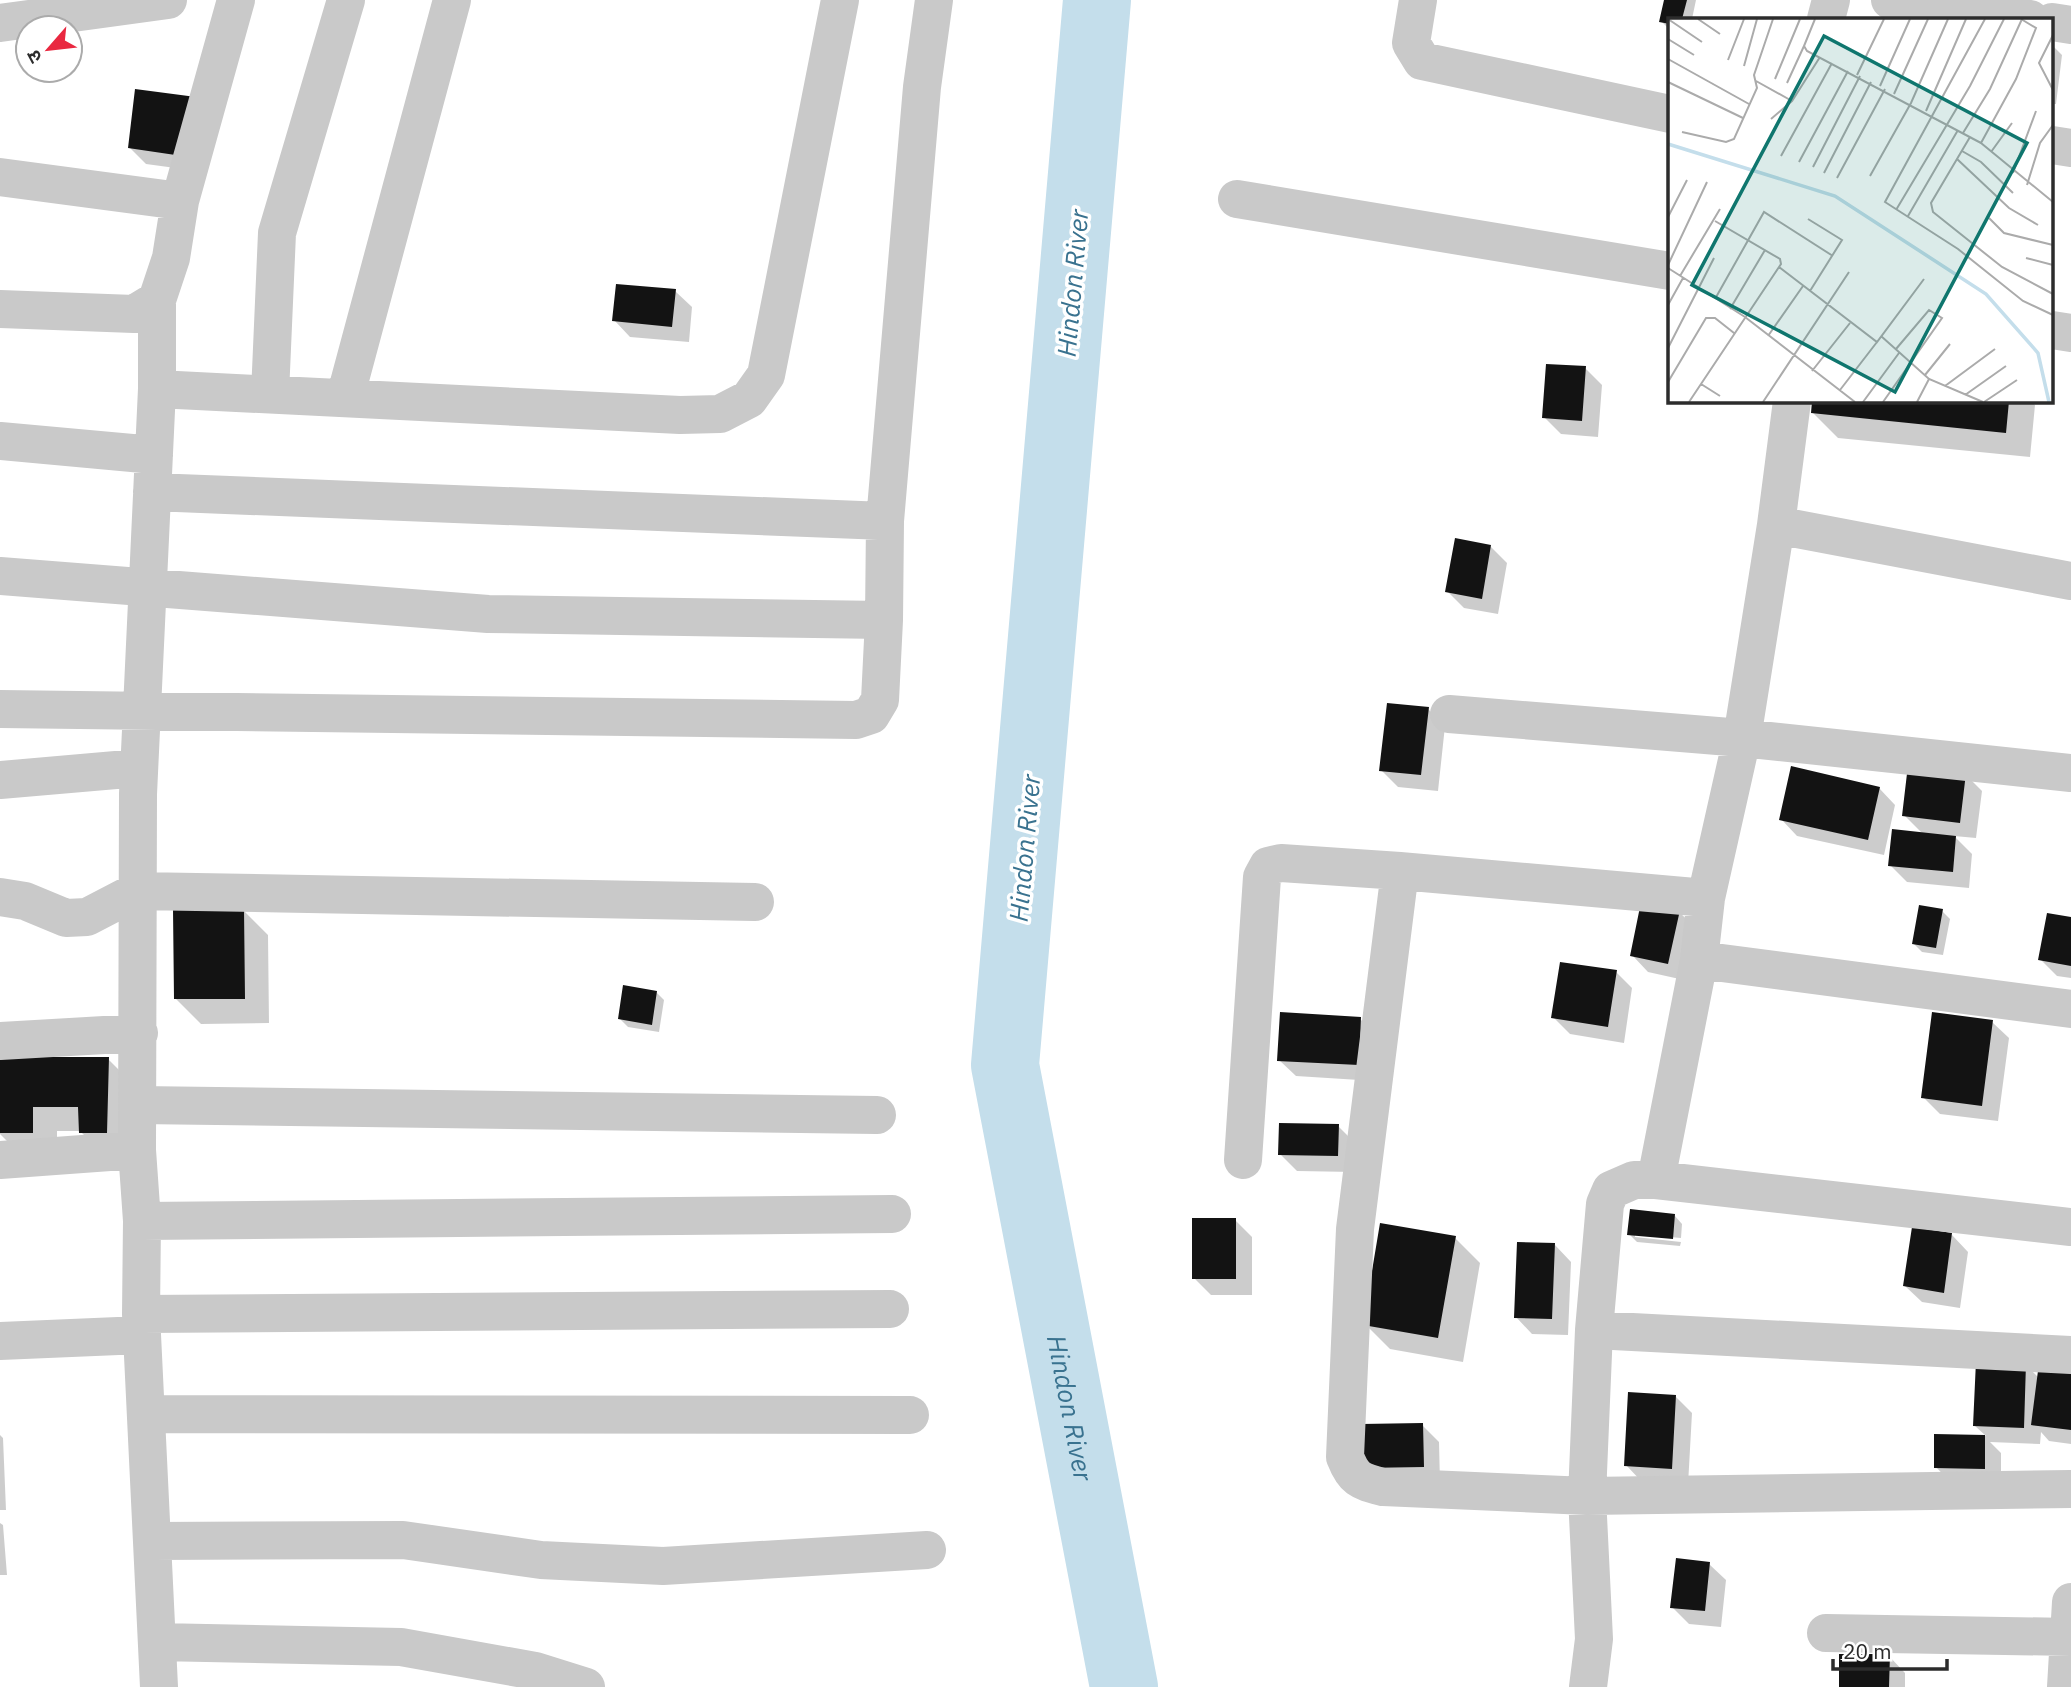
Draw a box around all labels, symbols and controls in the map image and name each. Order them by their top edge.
north arrow [14,14,84,84]
inset map [1668,18,2054,402]
text: उ [20,46,47,68]
water label: Hindon River [1049,206,1096,358]
water label: Hindon River [1001,771,1048,923]
water label: Hindon River [1040,1332,1101,1485]
scale bar [1833,1628,1947,1672]
text: 20 m [1843,1637,1892,1665]

